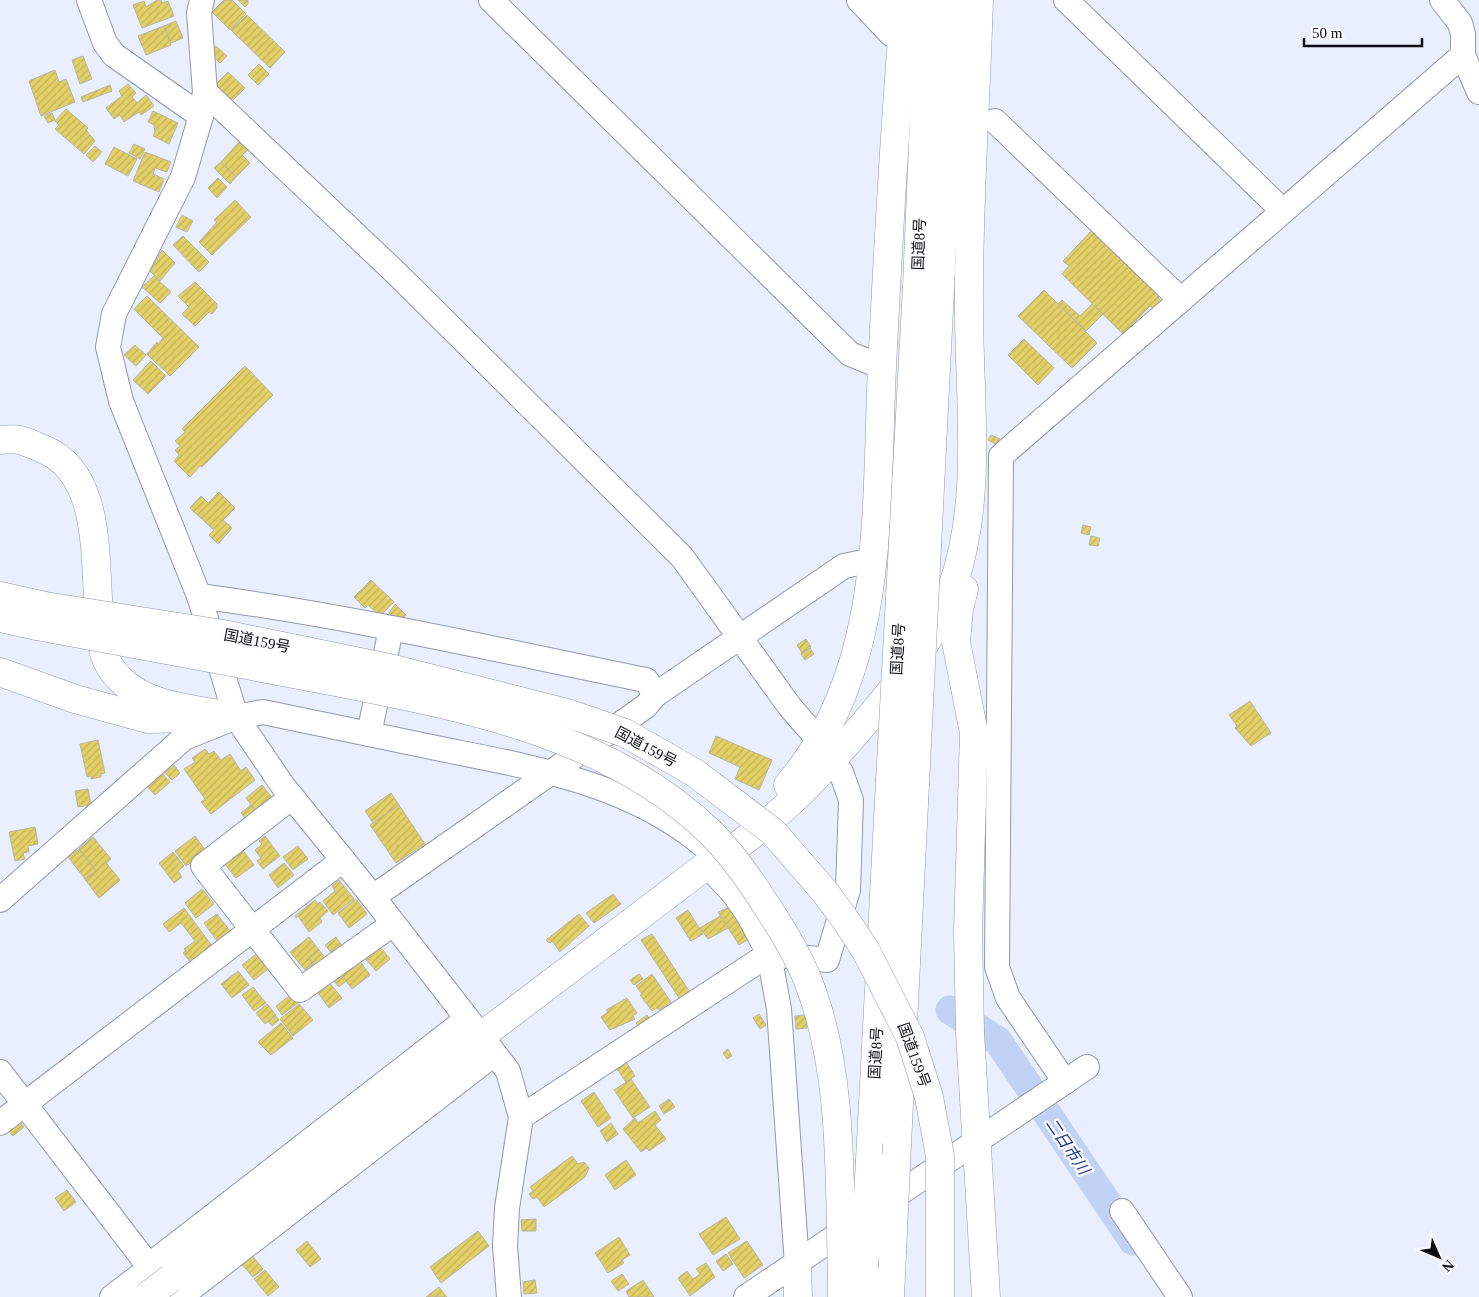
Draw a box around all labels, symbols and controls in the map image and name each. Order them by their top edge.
scale bar [1304,15,1422,47]
text: 50 m [1312,25,1343,41]
street label: 国道8号 [910,217,928,271]
street label: 国道8号 [889,622,907,676]
street label: 国道159号 [222,627,292,655]
street label: 国道159号 [612,724,680,770]
street label: 国道159号 [895,1021,933,1089]
street label: 国道8号 [867,1026,885,1080]
water label: 二日市川 [1043,1115,1094,1179]
north arrow [1414,1232,1464,1282]
text: N [1439,1257,1457,1275]

